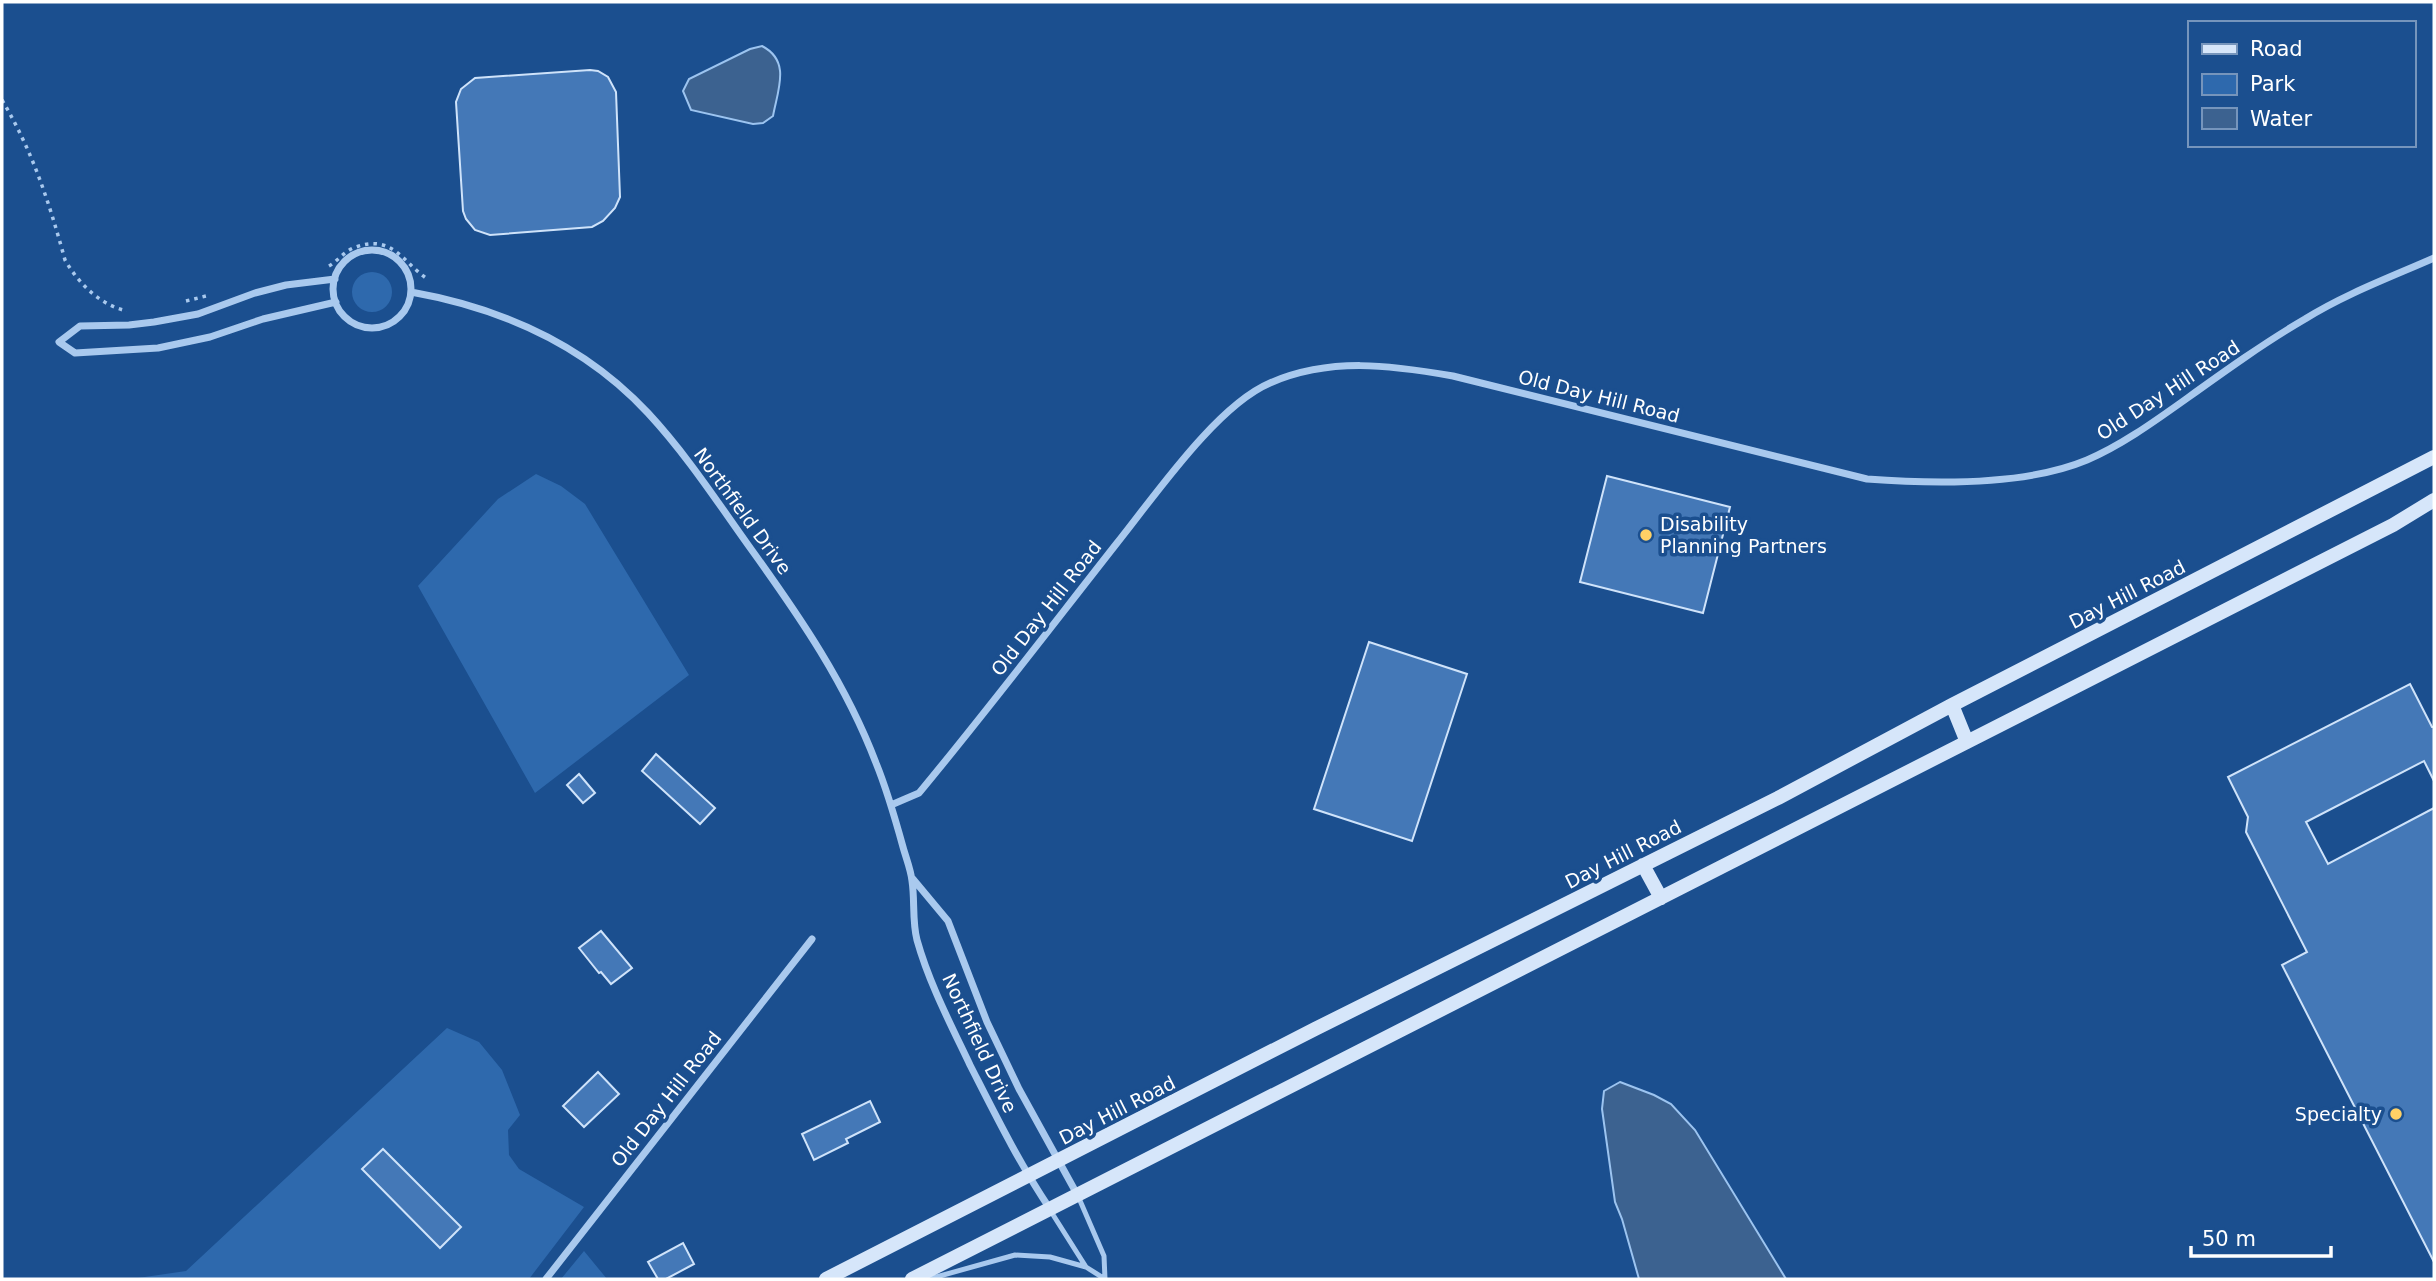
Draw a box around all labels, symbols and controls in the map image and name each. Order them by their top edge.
legend [2188,21,2415,147]
text: Road [2250,37,2303,61]
text: Park [2250,72,2296,96]
text: Water [2250,107,2312,131]
street label: Old Day Hill Road [2093,336,2243,444]
street label: Old Day Hill Road [1516,365,1682,427]
street label: Northfield Drive [690,444,796,578]
place label: Disability Planning Partners [1660,513,1827,557]
marker: Disability Planning Partners [1638,527,1654,543]
street label: Old Day Hill Road [986,536,1106,680]
street label: Day Hill Road [2065,555,2189,633]
street label: Day Hill Road [1561,815,1685,893]
street label: Northfield Drive [938,970,1022,1116]
street label: Old Day Hill Road [606,1027,726,1171]
street label: Day Hill Road [1055,1071,1179,1149]
place label: Specialty [2295,1103,2382,1125]
marker: Specialty [2388,1106,2404,1122]
scale bar [2191,1214,2331,1258]
text: 50 m [2202,1227,2256,1251]

